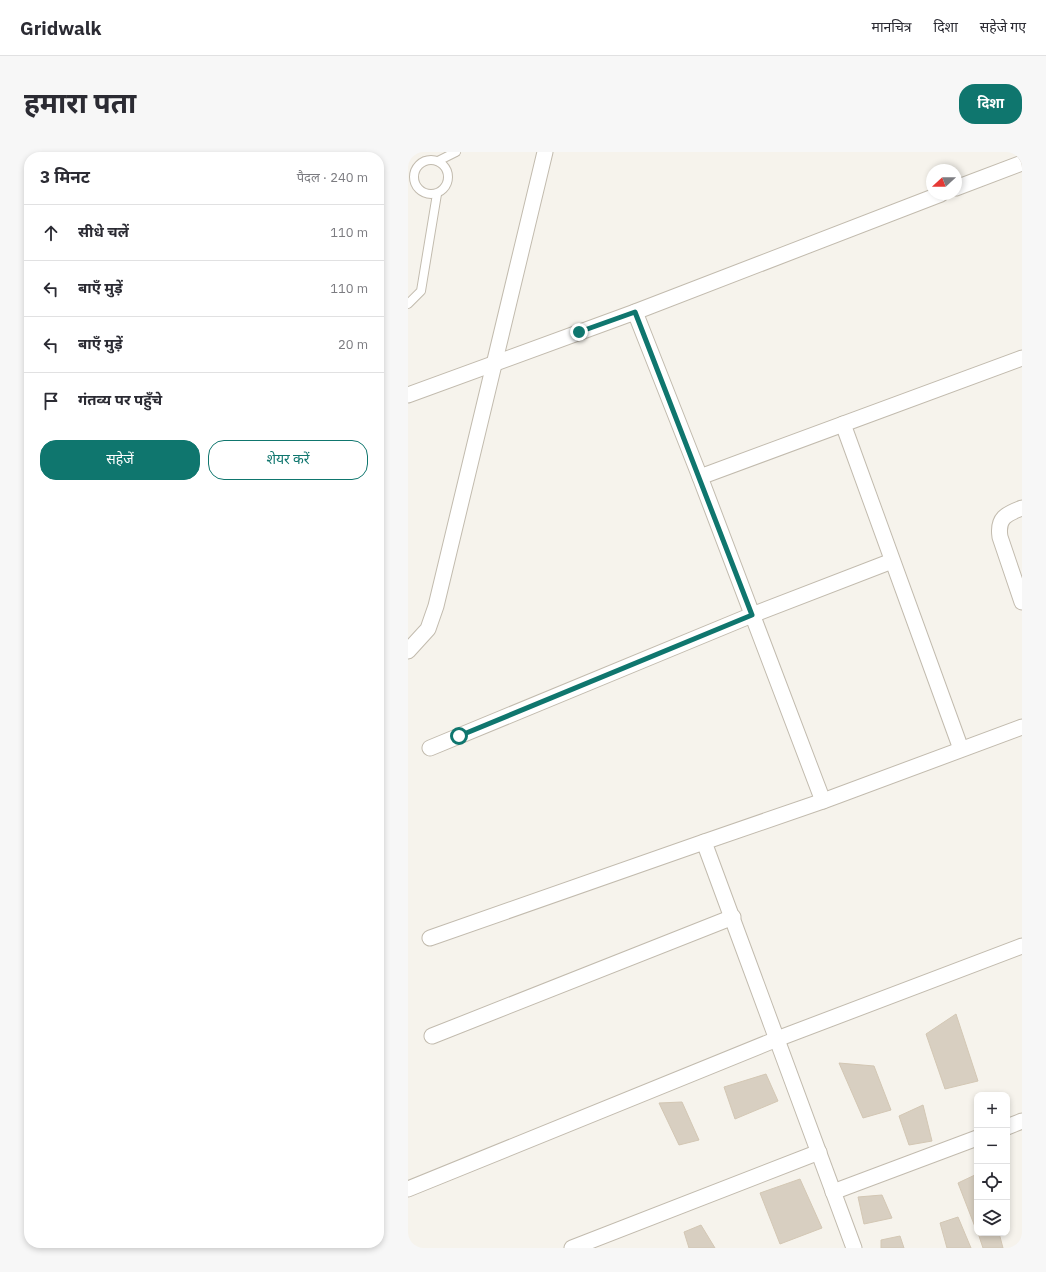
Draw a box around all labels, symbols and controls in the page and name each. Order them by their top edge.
text: Gridwalk [20,16,102,40]
text: मानचित्र [872,18,912,36]
text: दिशा [934,18,958,36]
text: सहेजे गए [980,18,1026,36]
text: हमारा पता [24,84,136,121]
button: दिशा [959,84,1022,124]
north arrow [926,164,962,200]
text: 3 मिनट [40,166,90,188]
text: पैदल · 240 m [297,169,368,186]
icon: ahead [40,222,62,244]
text: सीधे चलें [78,222,129,241]
text: 110 m [330,224,368,241]
icon: left [40,278,62,300]
text: बाएँ मुड़ें [78,278,123,297]
text: 110 m [330,280,368,297]
route end [570,323,588,341]
icon: left [40,334,62,356]
text: बाएँ मुड़ें [78,334,123,353]
text: 20 m [338,336,368,353]
icon: arrive [40,390,62,412]
text: गंतव्य पर पहुँचे [78,390,162,409]
button: सहेजें [40,440,200,480]
button: शेयर करें [208,440,368,480]
route start [450,727,468,745]
map controls [974,1092,1010,1236]
button: + [974,1092,1010,1128]
button: − [974,1128,1010,1164]
button: locate [974,1164,1010,1200]
button: layers [974,1200,1010,1236]

